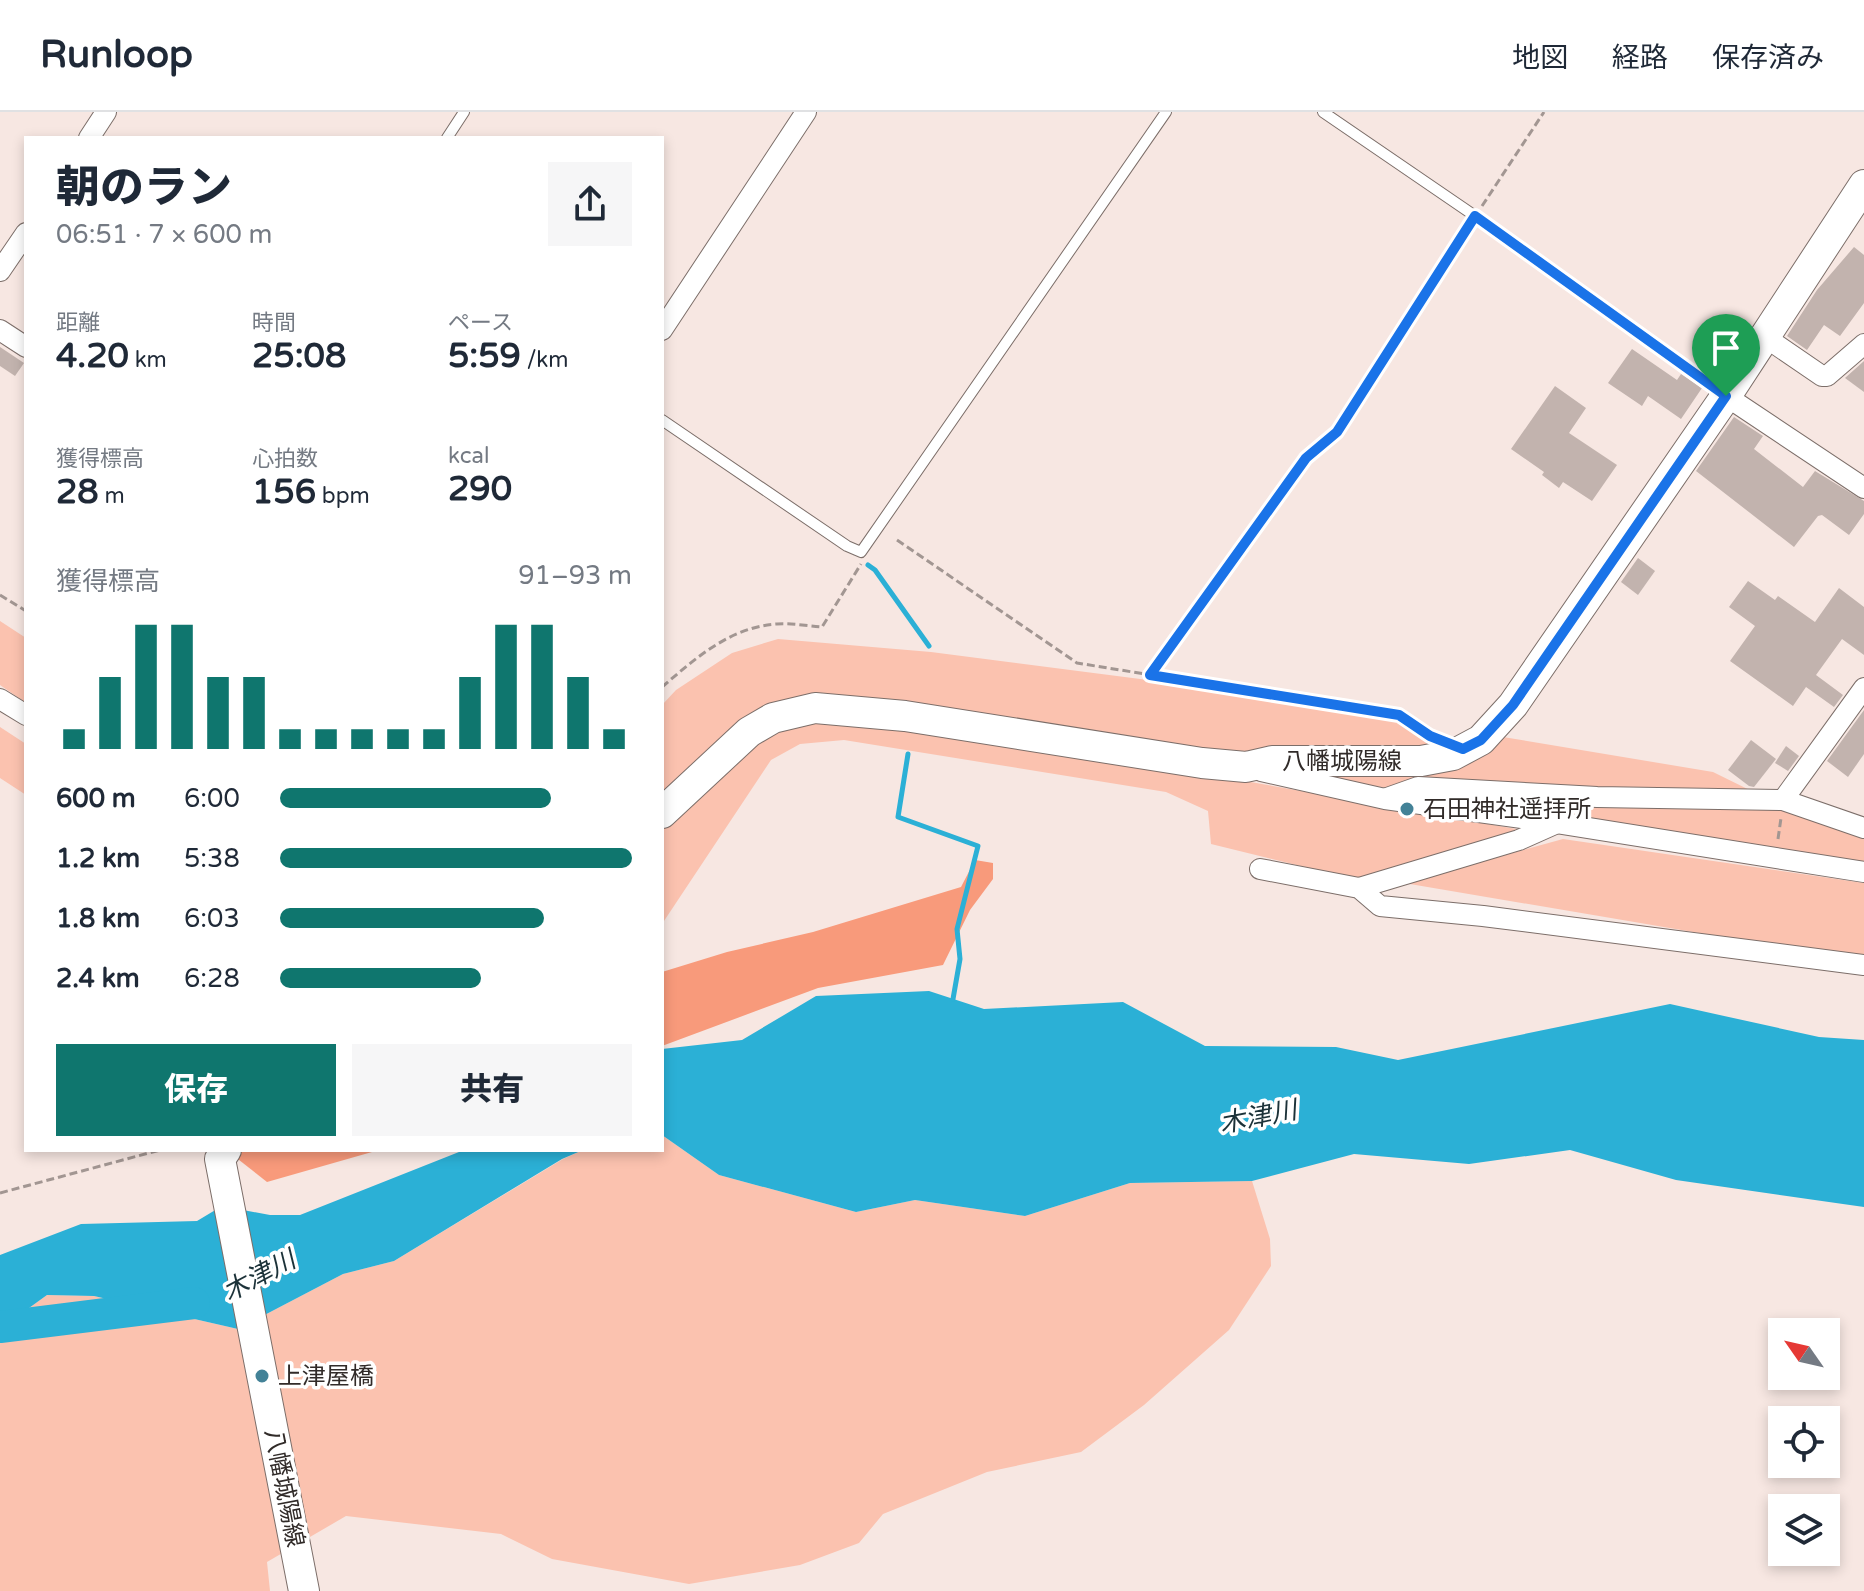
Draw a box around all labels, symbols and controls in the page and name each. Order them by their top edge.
text: Runloop [40,32,193,78]
text: 地図 [1512,41,1568,75]
text: 経路 [1612,41,1668,75]
text: 保存済み [1712,41,1824,75]
text: 朝のラン [56,162,232,215]
button: share [548,162,632,246]
text: 06:51 · 7 × 600 m [56,219,272,250]
text: 距離 [56,310,100,336]
text: 時間 [252,310,296,336]
text: ペース [448,310,513,336]
pin [1692,314,1760,396]
icon: arrive [1704,326,1748,370]
text: 4.20 [56,336,129,377]
text: 25:08 [252,336,346,377]
text: 5:59 [448,336,521,377]
text: km [129,347,167,373]
text: /km [521,347,569,373]
text: kcal [448,443,489,469]
text: 獲得標高 [56,446,144,472]
text: 心拍数 [252,446,318,472]
text: 290 [448,469,512,510]
text: 28 [56,472,99,513]
text: 156 [252,472,316,513]
text: m [99,483,125,509]
text: bpm [316,483,370,509]
text: 91–93 m [518,560,632,591]
text: 獲得標高 [56,566,160,597]
street label: 八幡城陽線 [1282,747,1402,776]
text: 600 m [56,783,136,814]
text: 6:00 [184,783,240,814]
place label: 石田神社遥拝所 [1423,795,1591,824]
marker: 石田神社遥拝所 [1398,800,1416,818]
text: 1.2 km [56,843,140,874]
text: 5:38 [184,843,240,874]
text: 1.8 km [56,903,140,934]
text: 6:03 [184,903,240,934]
text: 2.4 km [56,963,140,994]
text: 6:28 [184,963,240,994]
button: 保存 [56,1044,336,1136]
button: 共有 [352,1044,632,1136]
water label: 木津川 [1217,1094,1302,1140]
water label: 木津川 [217,1243,303,1308]
north arrow [1768,1318,1840,1390]
map controls [1768,1318,1840,1566]
place label: 上津屋橋 [278,1362,374,1391]
marker: 上津屋橋 [253,1367,271,1385]
button: locate [1768,1406,1840,1478]
street label: 八幡城陽線 [258,1426,310,1550]
button: layers [1768,1494,1840,1566]

